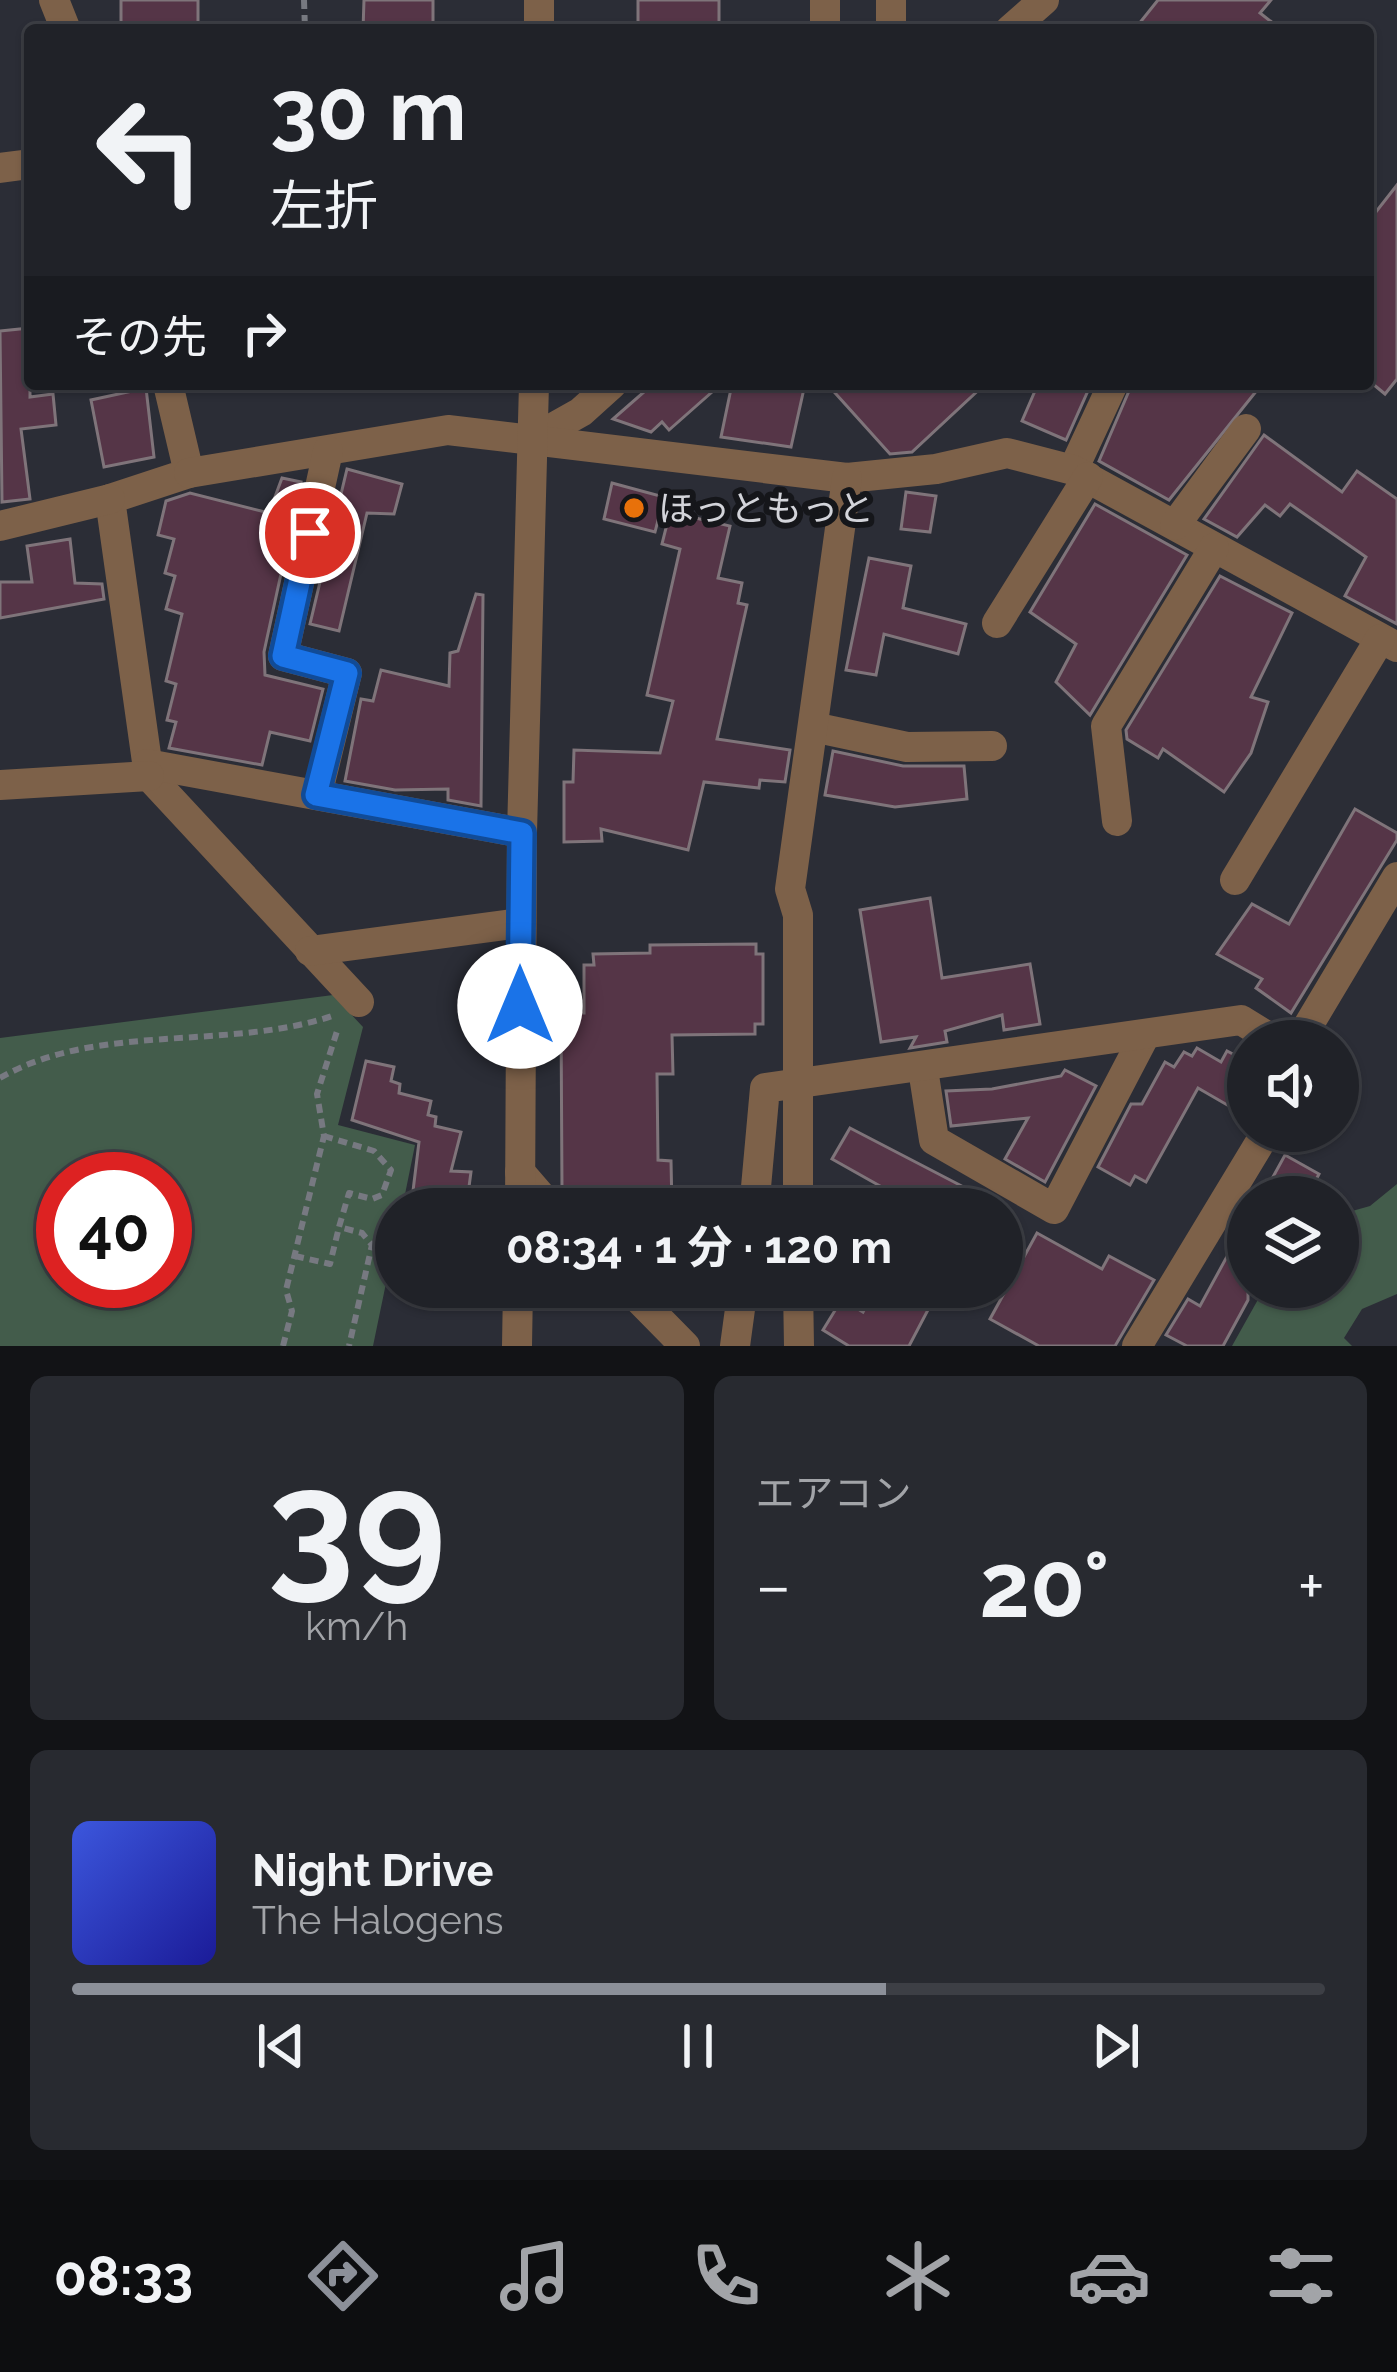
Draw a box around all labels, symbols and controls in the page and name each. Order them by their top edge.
text: 30 m [270,61,467,160]
icon: left [72,72,228,228]
text: 左折 [270,174,378,238]
icon: right [231,300,297,366]
text: その先 [72,311,207,364]
pin [259,482,361,584]
place label: ほっともっと [658,487,874,529]
marker: ほっともっと [621,495,647,521]
icon: arrive [277,500,343,566]
position arrow [457,943,583,1069]
map controls [1227,1020,1359,1308]
button: sound [1227,1020,1359,1152]
speed limit sign: 40 [36,1152,192,1308]
button: layers [1227,1176,1359,1308]
text: 08:34 · 1 分 · 120 m [506,1221,892,1274]
text: 39 [267,1433,446,1617]
text: エアコン [756,1470,912,1516]
text: 20° [979,1532,1110,1638]
text: − [756,1547,791,1624]
text: + [1298,1547,1325,1624]
text: km/h [305,1603,408,1649]
text: Night Drive [252,1844,493,1897]
text: The Halogens [252,1897,504,1943]
icon: previous [248,2013,314,2079]
icon: pause [665,2013,731,2079]
icon: next [1083,2013,1149,2079]
icon: directions [301,2234,385,2318]
icon: music [493,2234,577,2318]
icon: phone [684,2234,768,2318]
icon: climate [876,2234,960,2318]
icon: car [1067,2234,1151,2318]
icon: filters [1259,2234,1343,2318]
text: 08:33 [54,2244,193,2308]

